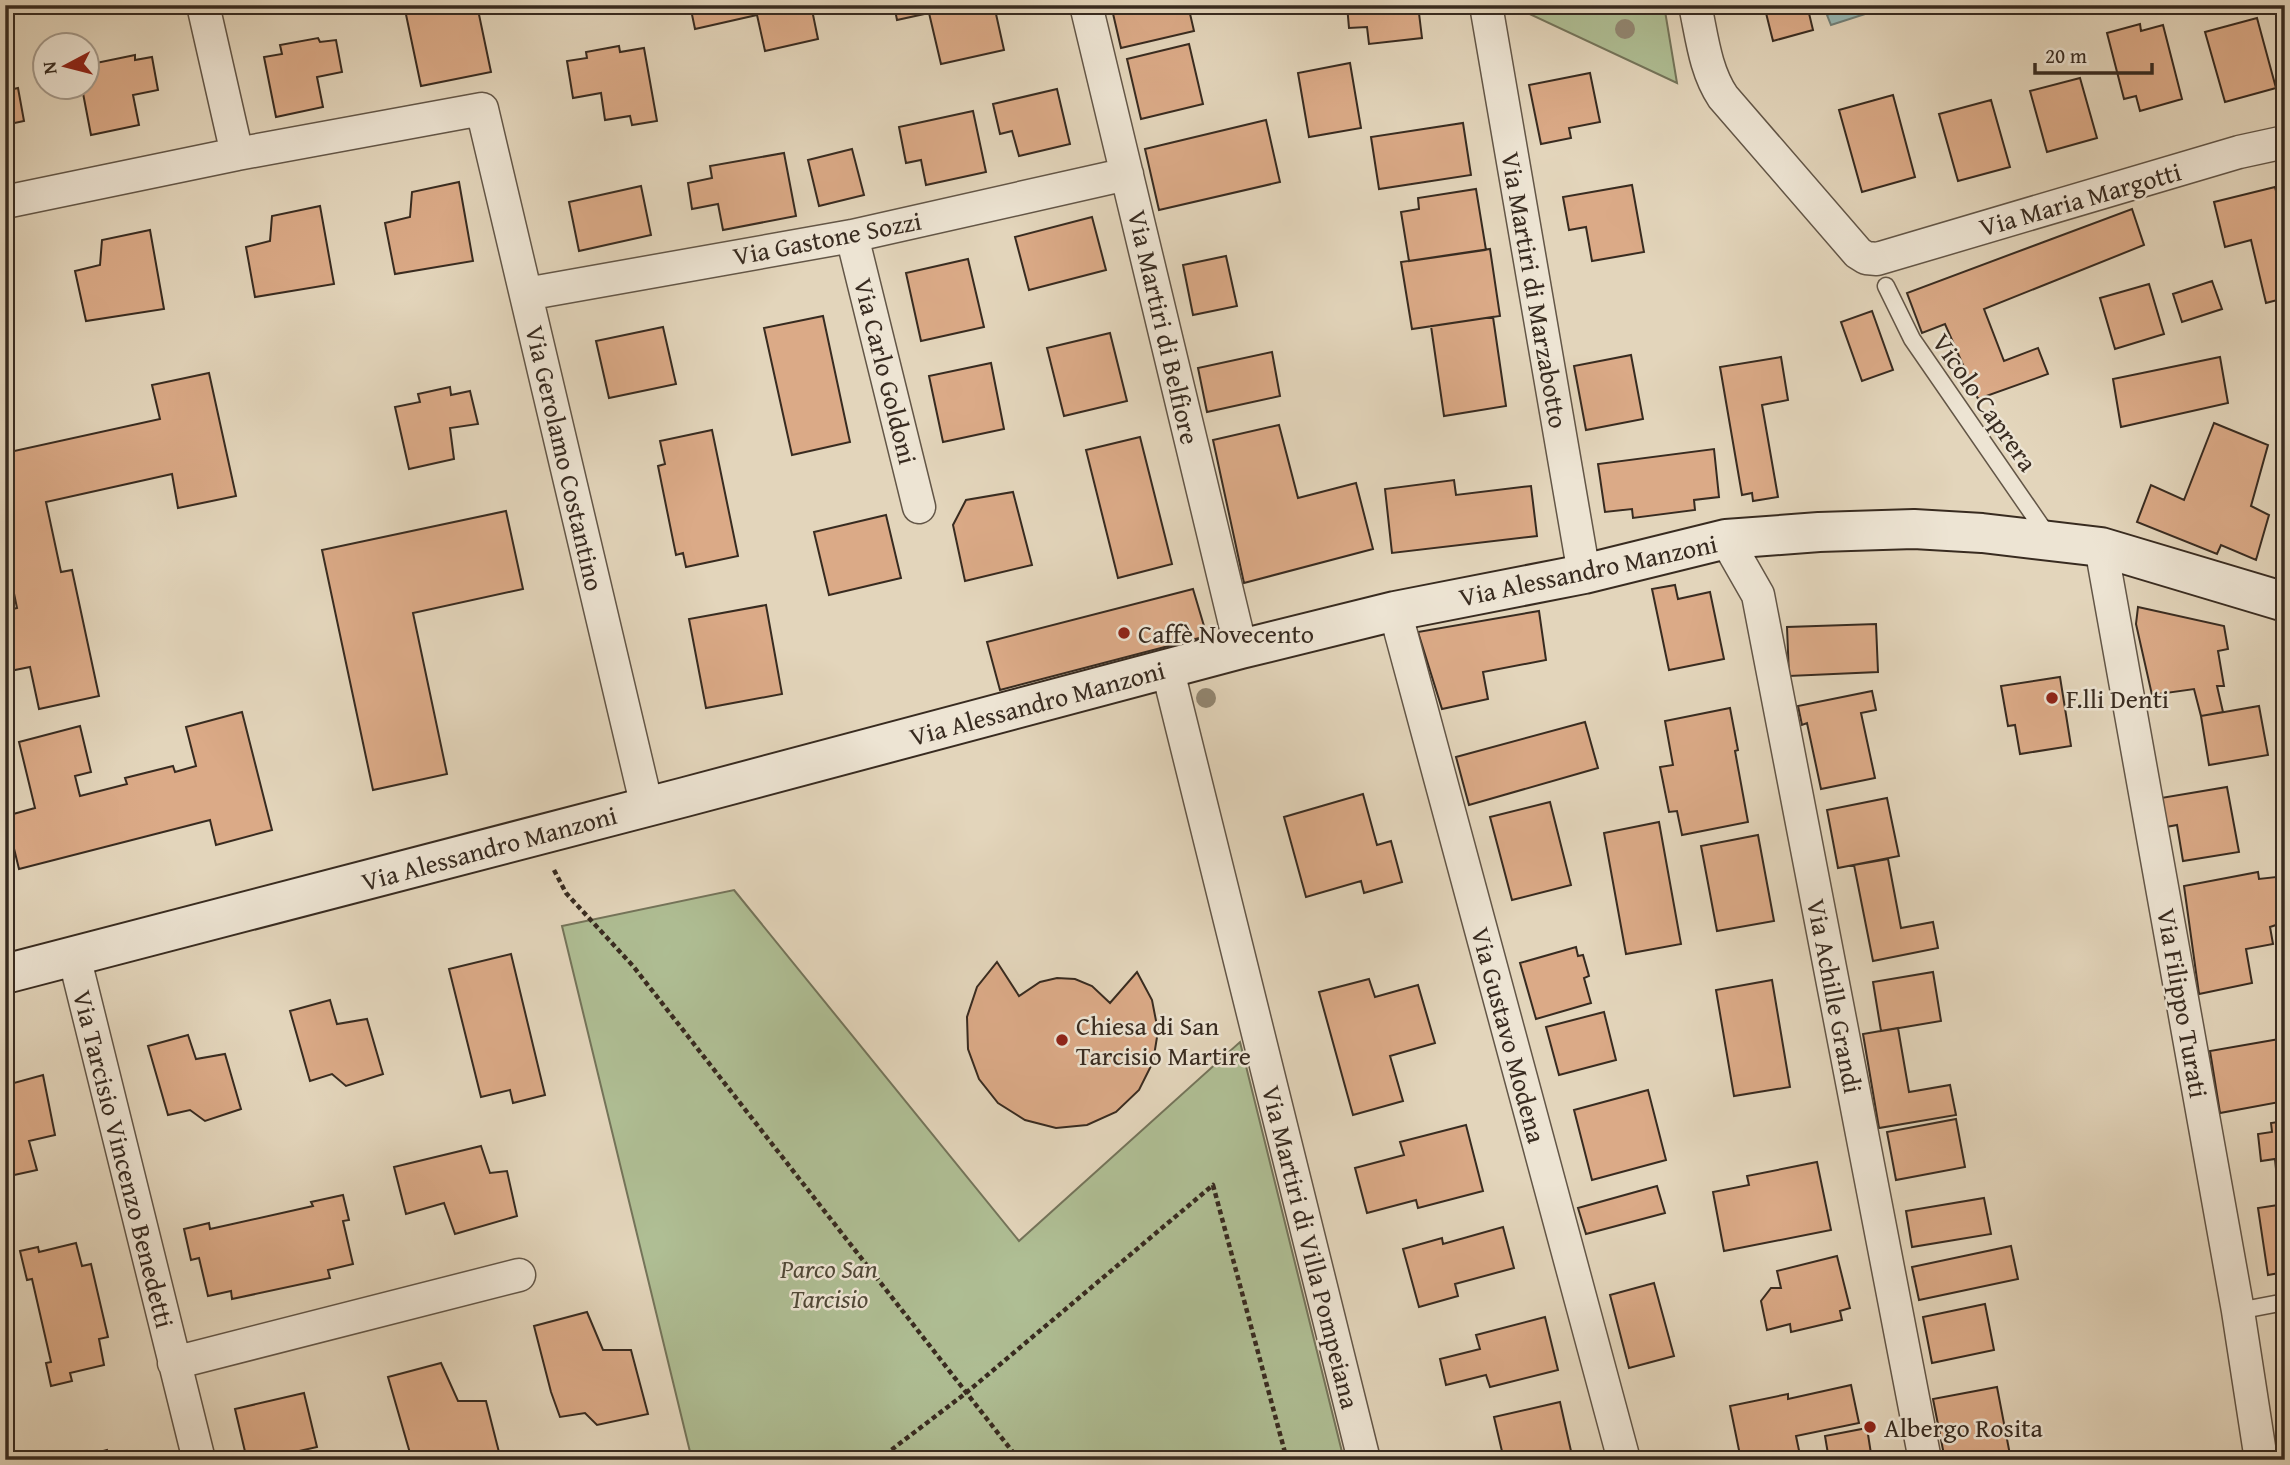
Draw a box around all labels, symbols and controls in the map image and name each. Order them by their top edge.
north arrow [32,32,102,102]
scale bar [2035,32,2152,76]
text: 20 m [2045,40,2087,71]
text: N [34,60,64,76]
street label: Via Martiri di Marzabotto [1491,149,1579,431]
street label: Via Maria Margotti [1975,152,2185,246]
street label: Via Gastone Sozzi [729,201,925,275]
street label: Via Martiri di Belfiore [1118,206,1210,448]
street label: Via Carlo Goldoni [844,274,928,468]
street label: Via Gerolamo Costantino [515,321,615,595]
street label: Vicolo Caprera [1923,325,2048,480]
street label: Via Alessandro Manzoni [1455,524,1721,616]
place label: Caffè Novecento [1138,614,1314,653]
marker: Caffè Novecento [1116,625,1132,641]
street label: Via Alessandro Manzoni [905,650,1169,756]
place label: F.lli Denti [2066,679,2169,718]
marker: F.lli Denti [2044,690,2060,706]
street label: Via Alessandro Manzoni [357,795,621,901]
street label: Via Achille Grandi [1797,895,1873,1097]
street label: Via Filippo Turati [2147,905,2219,1101]
street label: Via Gustavo Modena [1461,923,1557,1148]
street label: Via Tarcisio Vincenzo Benedetti [63,986,185,1332]
place label: Chiesa di San Tarcisio Martire [1076,1006,1251,1075]
marker: Chiesa di San Tarcisio Martire [1054,1032,1070,1048]
street label: Via Martiri di Villa Pompeiana [1252,1081,1370,1413]
park label: Parco San Tarcisio [779,1249,878,1318]
place label: Albergo Rosita [1884,1408,2043,1447]
marker: Albergo Rosita [1862,1419,1878,1435]

